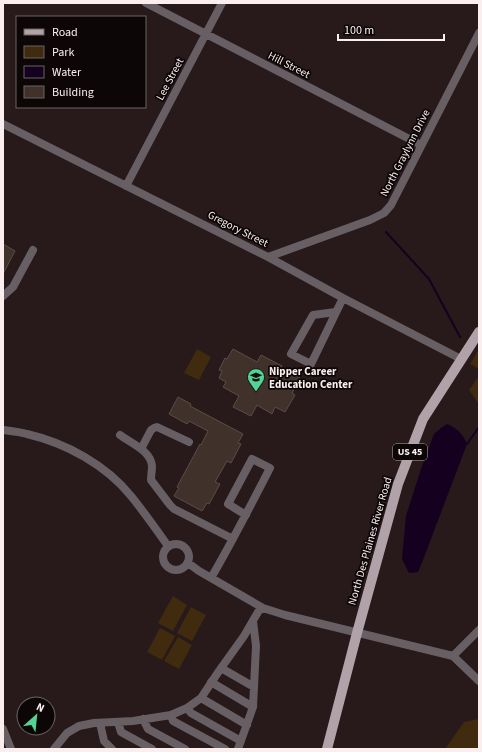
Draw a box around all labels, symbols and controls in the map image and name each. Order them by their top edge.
legend [16,16,146,108]
scale bar [338,16,444,42]
text: 100 m [344,22,374,39]
text: Road [52,24,78,41]
text: Park [52,44,74,61]
street label: Hill Street [265,48,313,82]
street label: Lee Street [153,55,188,103]
text: Water [52,64,82,81]
text: Building [52,84,94,101]
street label: North Graylynn Drive [377,106,434,199]
street label: Gregory Street [205,207,271,251]
place label: Nipper Career Education Center [269,364,353,392]
school or university icon: Nipper Career Education Center [246,367,266,392]
road number: US 45 [393,444,427,460]
street label: North Des Plaines River Road [345,475,395,607]
north arrow [16,696,56,736]
text: N [34,699,47,716]

